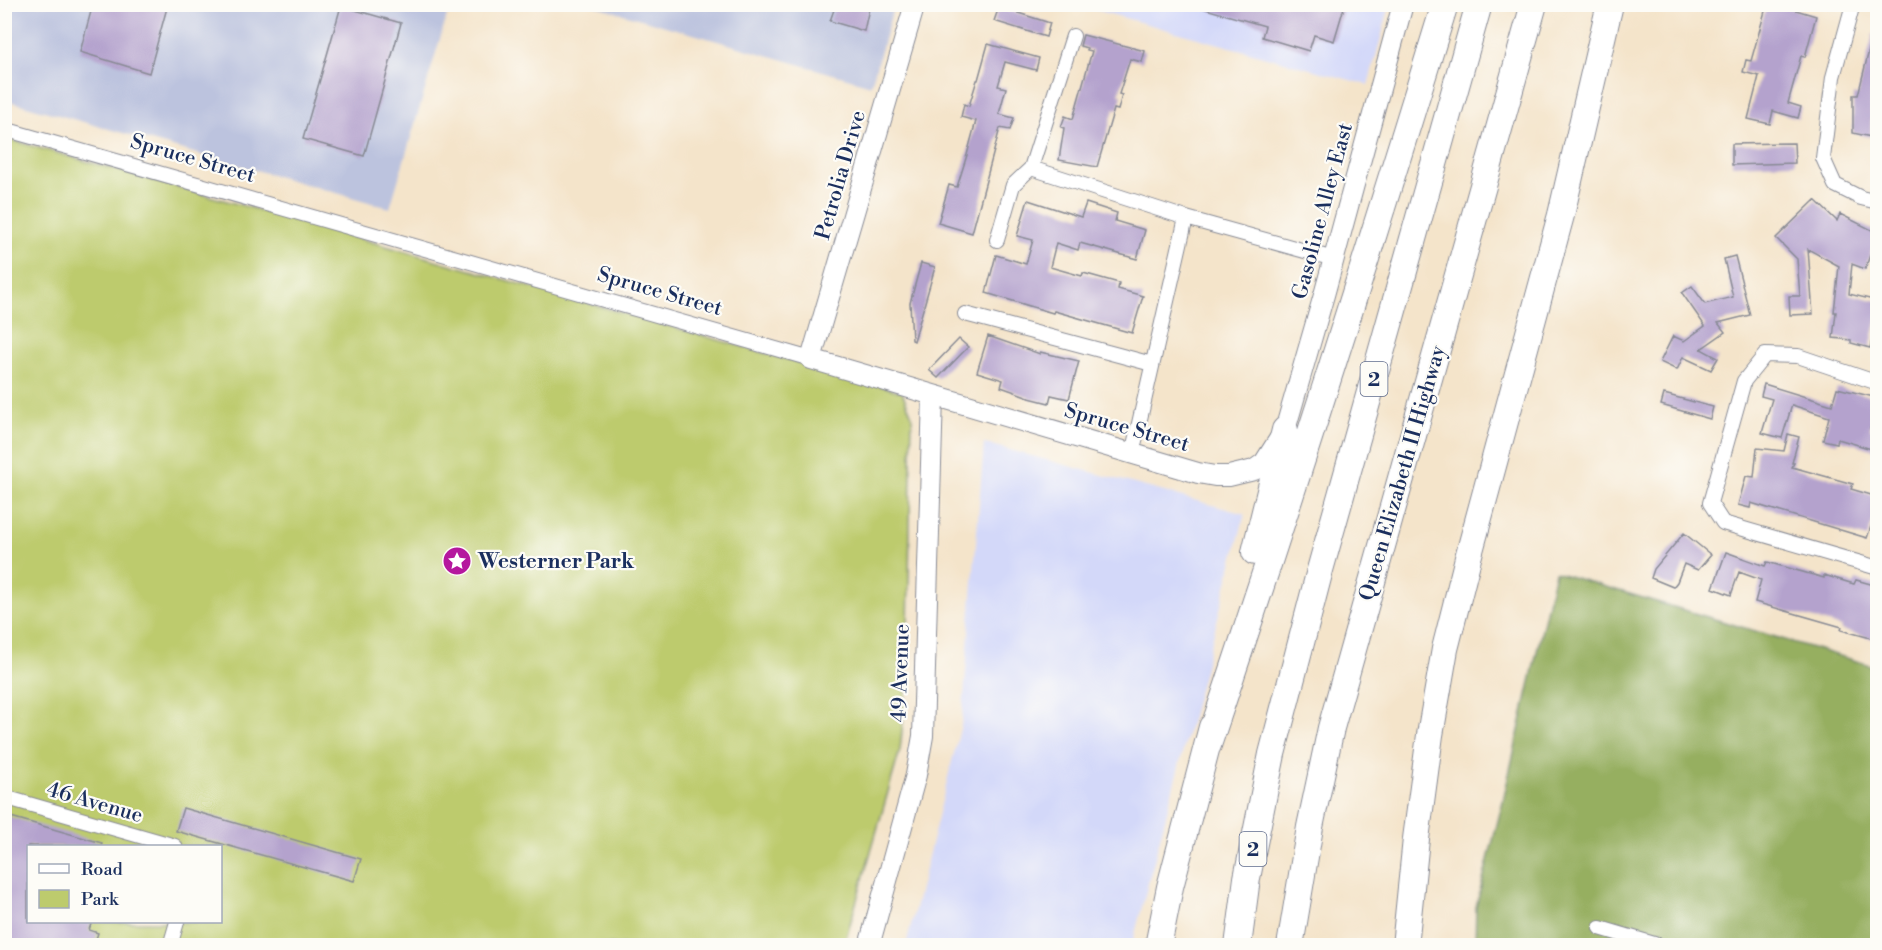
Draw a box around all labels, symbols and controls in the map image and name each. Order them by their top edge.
street label: Petrolia Drive [810,108,872,243]
street label: Gasoline Alley East [1287,120,1359,302]
street label: Spruce Street [127,129,259,189]
street label: Spruce Street [594,262,726,322]
street label: Queen Elizabeth II Highway [1354,342,1452,604]
road number: 2 [1360,362,1388,396]
street label: Spruce Street [1061,398,1193,458]
place icon: Westerner Park [441,545,473,577]
place label: Westerner Park [477,549,635,575]
street label: 49 Avenue [886,623,916,723]
street label: 46 Avenue [44,777,146,829]
road number: 2 [1240,832,1266,866]
legend [27,845,222,923]
text: Road [81,858,124,881]
text: Park [81,888,120,911]

